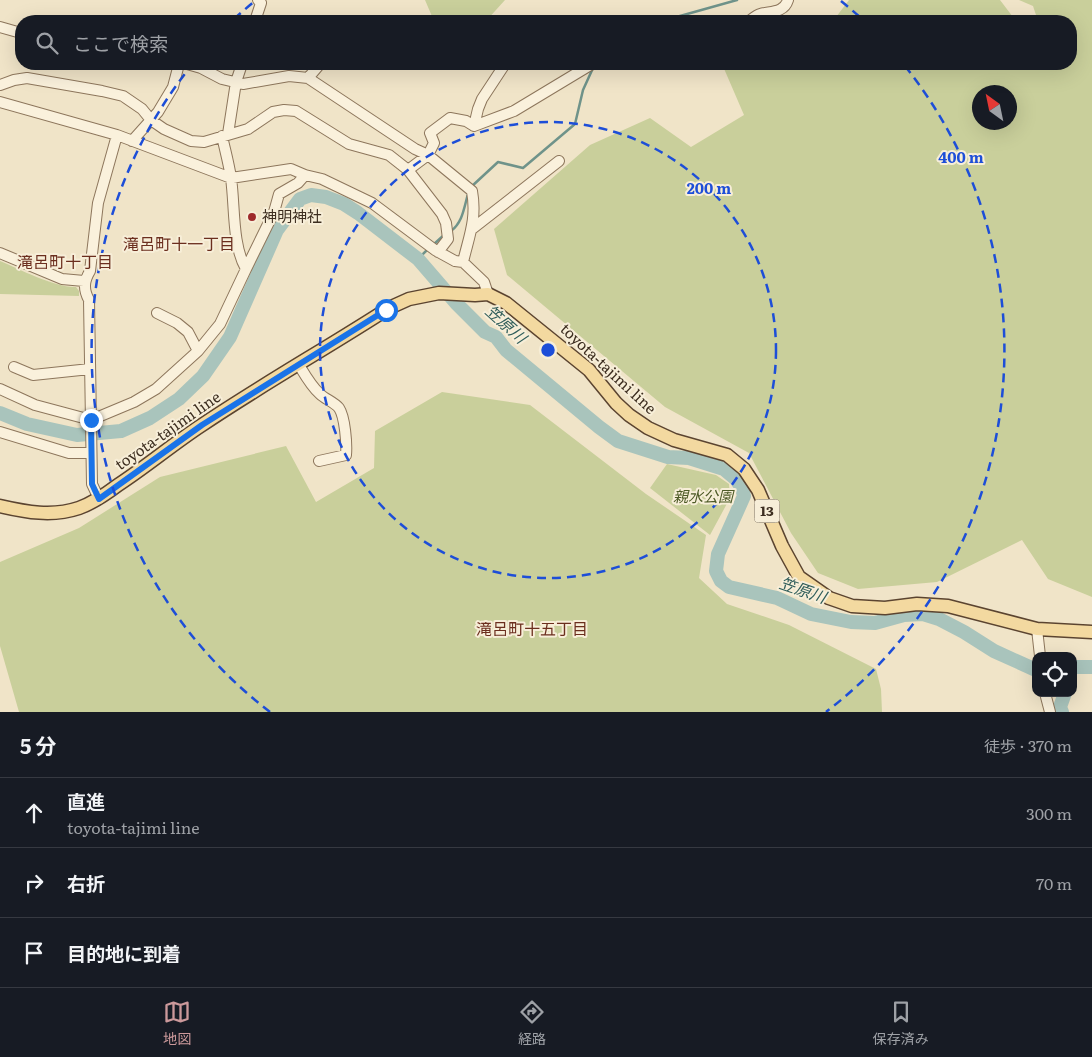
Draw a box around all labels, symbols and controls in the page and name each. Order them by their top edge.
search box [15,15,1077,70]
icon: search [33,29,61,57]
text: ここで検索 [73,29,168,57]
north arrow [972,85,1017,130]
text: 400 m [938,145,984,168]
text: 200 m [687,176,731,199]
place label: 神明神社 [262,204,322,227]
marker: 神明神社 [246,211,258,223]
district label: 滝呂町十一丁目 [123,231,235,255]
district label: 滝呂町十丁目 [17,249,113,273]
water label: 笠原川 [481,298,534,350]
route start [375,299,398,322]
street label: toyota-tajimi line [556,317,662,419]
centre of rings [539,341,557,359]
street label: toyota-tajimi line [110,385,225,475]
route end [80,409,103,432]
park label: 親水公園 [673,484,735,507]
road number: 13 [754,500,780,522]
water label: 笠原川 [777,570,832,609]
district label: 滝呂町十五丁目 [476,616,588,640]
map controls [1032,652,1077,697]
button: locate [1032,652,1077,697]
text: 5 分 [20,729,57,760]
text: 徒歩 · 370 m [984,733,1072,757]
text: 直進 [67,787,105,815]
icon: ahead [20,799,48,827]
text: 300 m [1026,801,1072,825]
text: toyota-tajimi line [67,815,200,839]
icon: right [20,869,48,897]
text: 右折 [67,869,105,897]
text: 70 m [1036,871,1072,895]
icon: arrive [20,939,48,967]
text: 目的地に到着 [67,939,181,967]
tab: 地図 [163,998,191,1048]
tab: 経路 [518,998,546,1048]
tab: 保存済み [873,998,929,1048]

